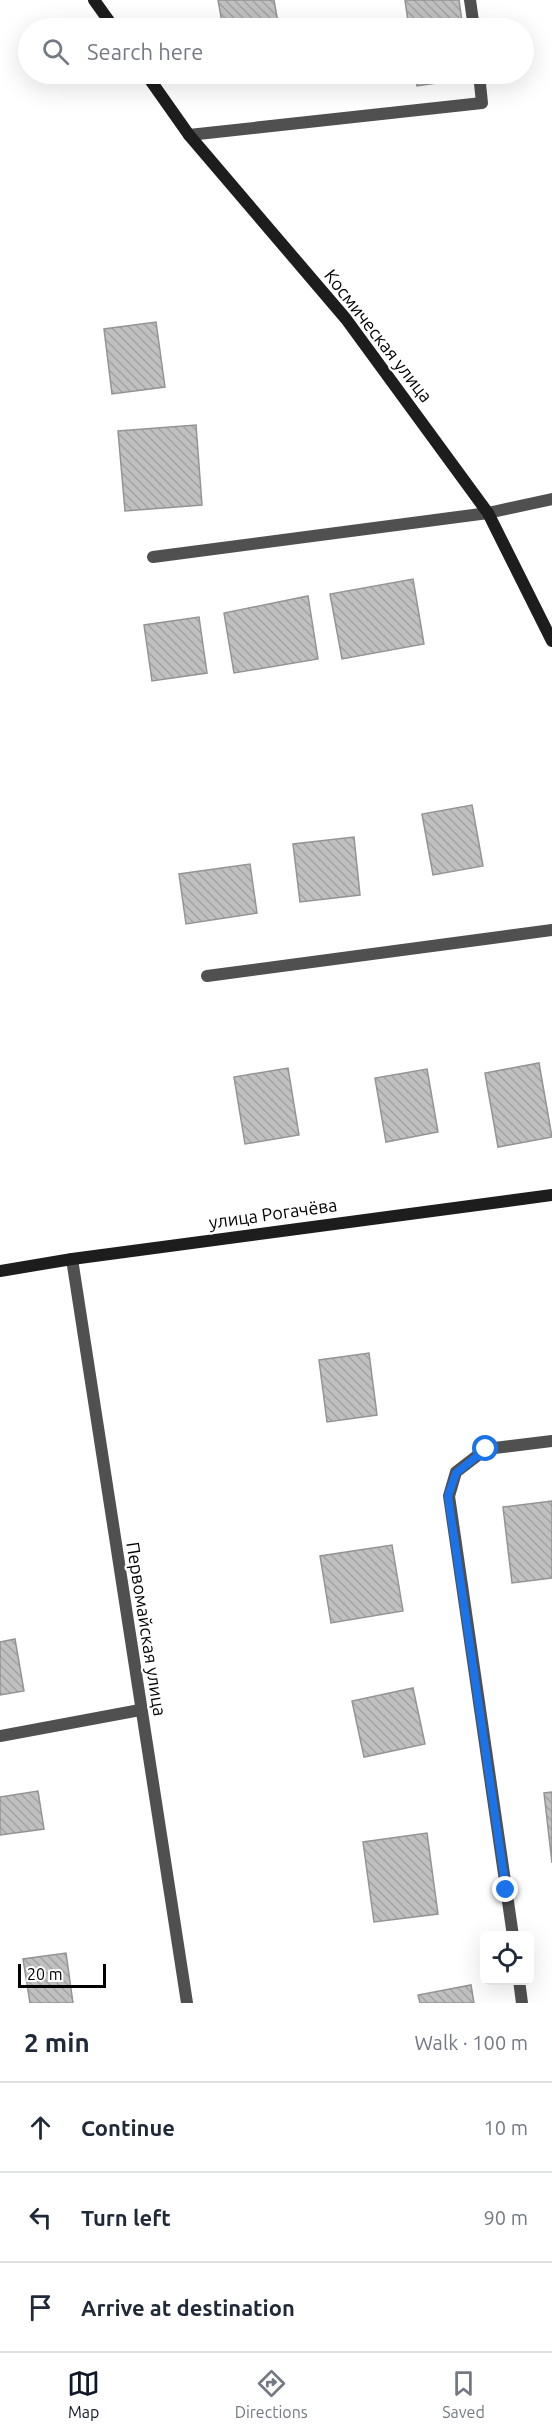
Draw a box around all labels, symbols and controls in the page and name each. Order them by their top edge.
search box [18,18,534,84]
icon: search [39,35,72,68]
text: Search here [87,39,203,64]
street label: Космическая улица [321,265,437,406]
street label: улица Рогачёва [207,1194,338,1232]
route start [472,1435,498,1461]
street label: Первомайская улица [123,1540,171,1717]
route end [492,1876,518,1902]
map controls [480,1931,534,1985]
button: locate [480,1931,534,1985]
scale bar [18,1961,106,1988]
text: 20 m [27,1965,63,1983]
text: 2 min [24,2028,90,2057]
text: Walk · 100 m [415,2031,528,2054]
icon: ahead [24,2111,57,2144]
text: Continue [81,2115,175,2140]
text: 10 m [484,2116,528,2139]
icon: left [24,2201,57,2234]
text: Turn left [81,2205,171,2230]
text: 90 m [484,2206,528,2229]
icon: arrive [24,2291,57,2324]
text: Arrive at destination [81,2295,295,2320]
tab: Map [67,2367,100,2421]
tab: Directions [235,2367,308,2421]
tab: Saved [442,2367,485,2421]

